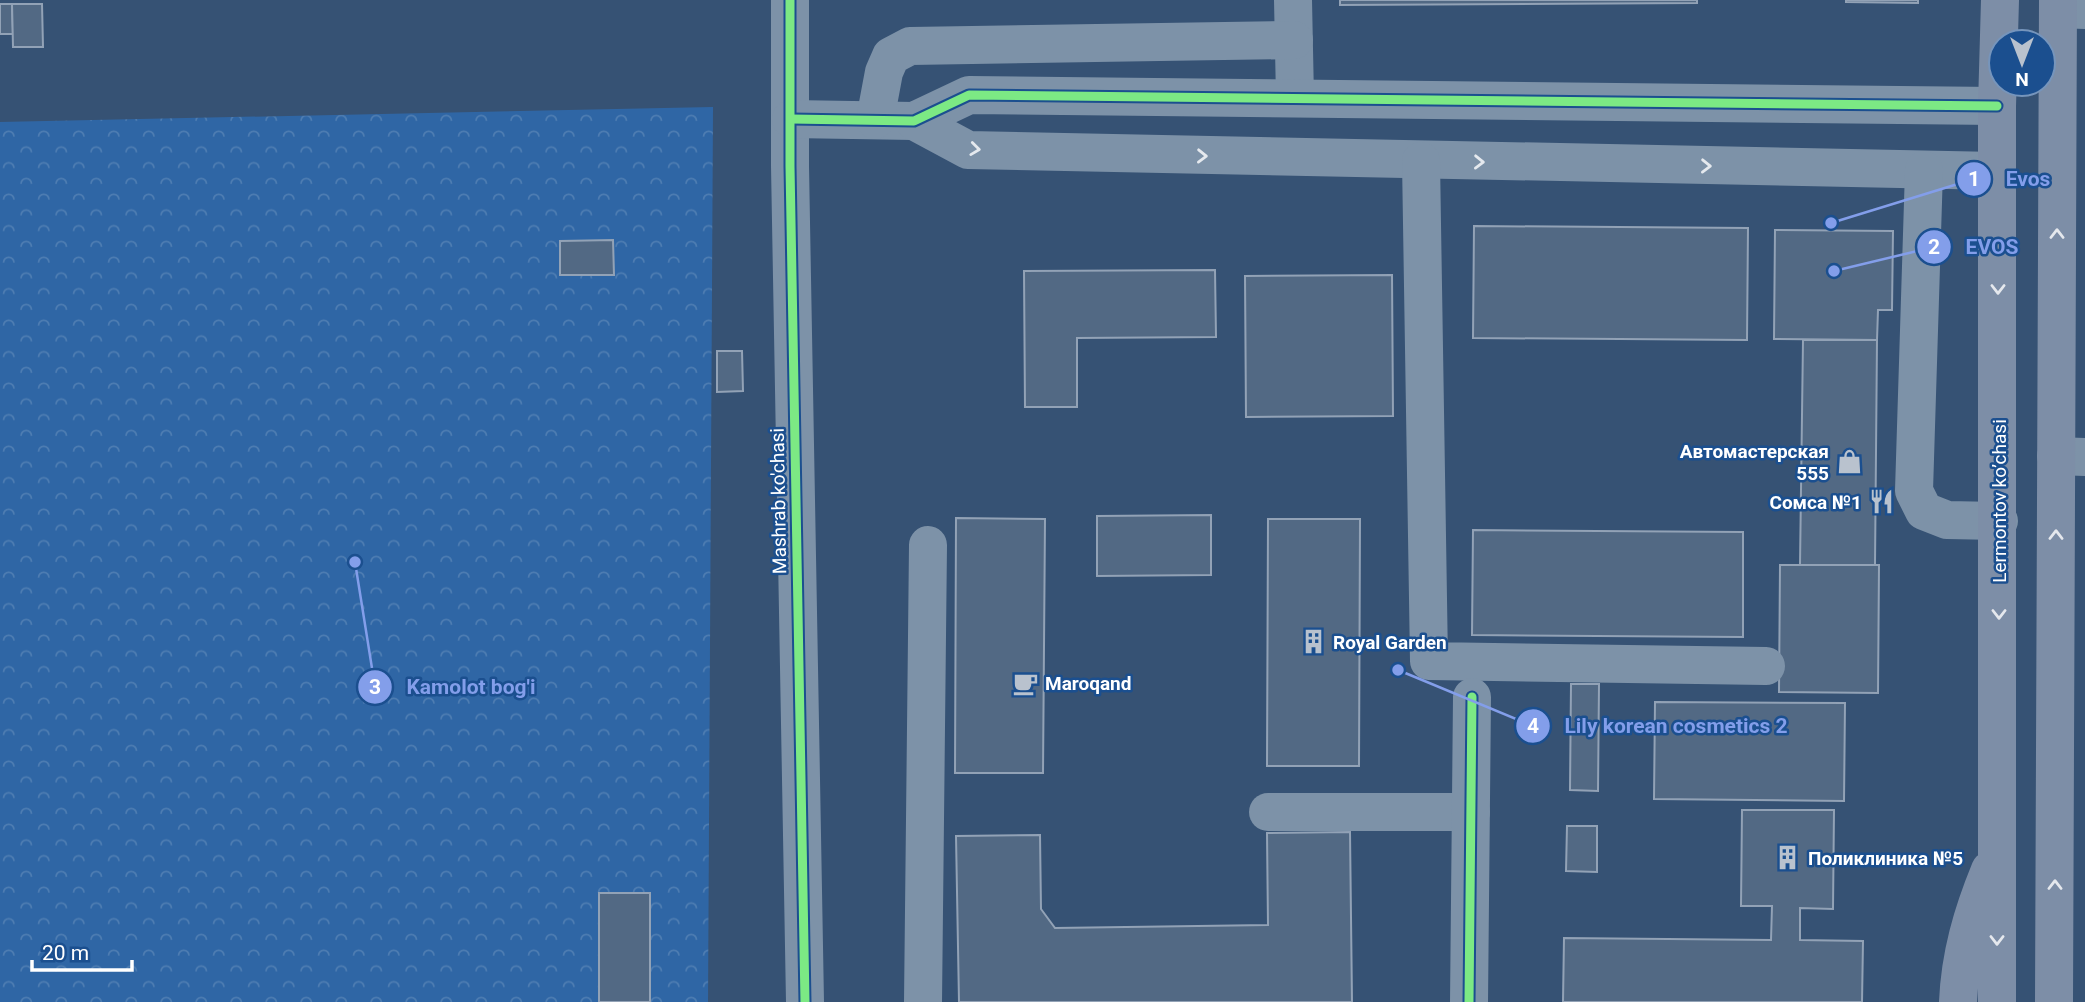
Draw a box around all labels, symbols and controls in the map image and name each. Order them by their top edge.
north arrow [1987,28,2057,98]
text: N [2015,68,2029,91]
one-way arrow [969,142,981,157]
one-way arrow [1198,148,1208,164]
one-way arrow [1474,154,1485,170]
one-way arrow [1702,158,1712,174]
callout: Evos [1956,158,2064,200]
text: 1 [1968,167,1980,191]
text: Evos [2006,167,2051,191]
callout: EVOS [1917,226,2033,268]
one-way arrow [2049,228,2065,239]
text: 2 [1928,235,1940,259]
text: EVOS [1966,235,2018,259]
one-way arrow [1990,284,2006,294]
street label: Lermontov ko’chasi [1988,419,2011,583]
street label: Mashrab ko'chasi [766,428,791,574]
place label: Автомастерская 555 [1680,440,1829,485]
shop icon: Автомастерская 555 [1835,448,1863,476]
restaurant icon: Сомса №1 [1868,488,1896,516]
place label: Сомса №1 [1769,491,1862,514]
one-way arrow [2048,529,2064,540]
one-way arrow [1991,609,2007,620]
building icon: Royal Garden [1299,628,1327,656]
place label: Royal Garden [1333,631,1447,654]
callout: Kamolot bog'i [357,666,549,708]
cafe icon: Maroqand [1011,669,1039,697]
place label: Maroqand [1045,672,1131,695]
text: 3 [369,675,381,699]
text: Kamolot bog'i [407,675,535,699]
callout: Lily korean cosmetics 2 [1516,705,1802,747]
text: 4 [1527,714,1539,738]
text: Lily korean cosmetics 2 [1564,714,1788,738]
building icon: Поликлиника №5 [1774,844,1802,872]
place label: Поликлиника №5 [1808,847,1963,870]
one-way arrow [2047,879,2062,890]
scale bar [32,928,131,972]
one-way arrow [1989,935,2005,945]
text: 20 m [42,941,89,965]

